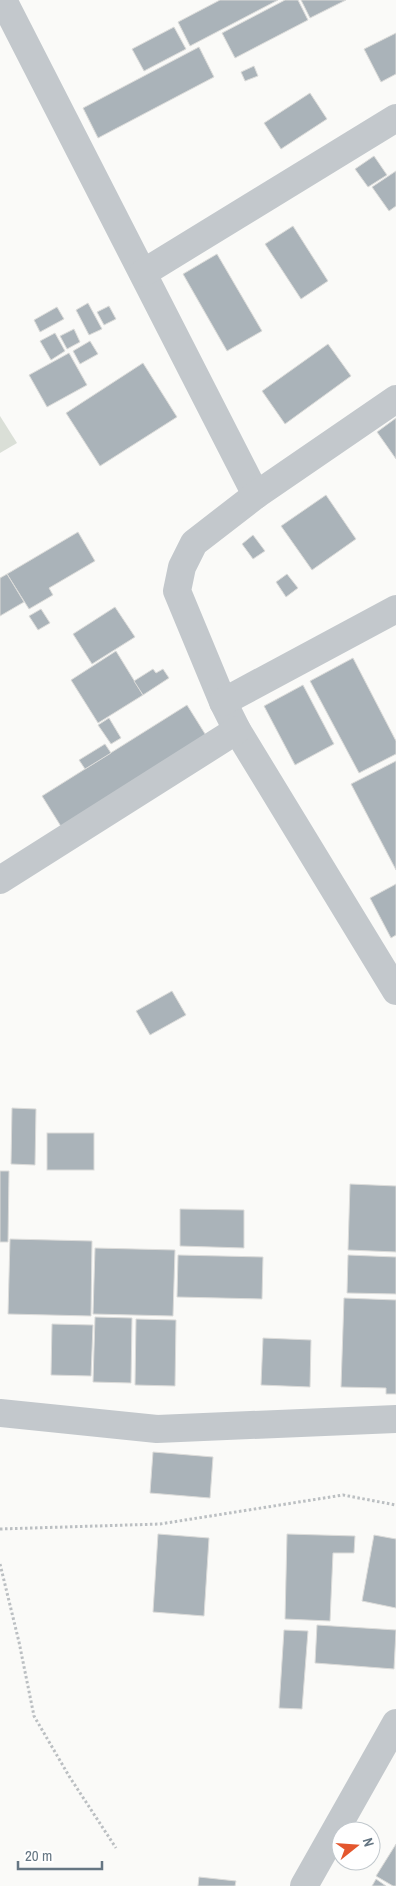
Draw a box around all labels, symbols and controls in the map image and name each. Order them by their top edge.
north arrow [331,1821,381,1871]
text: N [359,1836,378,1849]
scale bar [18,1838,101,1870]
text: 20 m [25,1845,52,1866]

